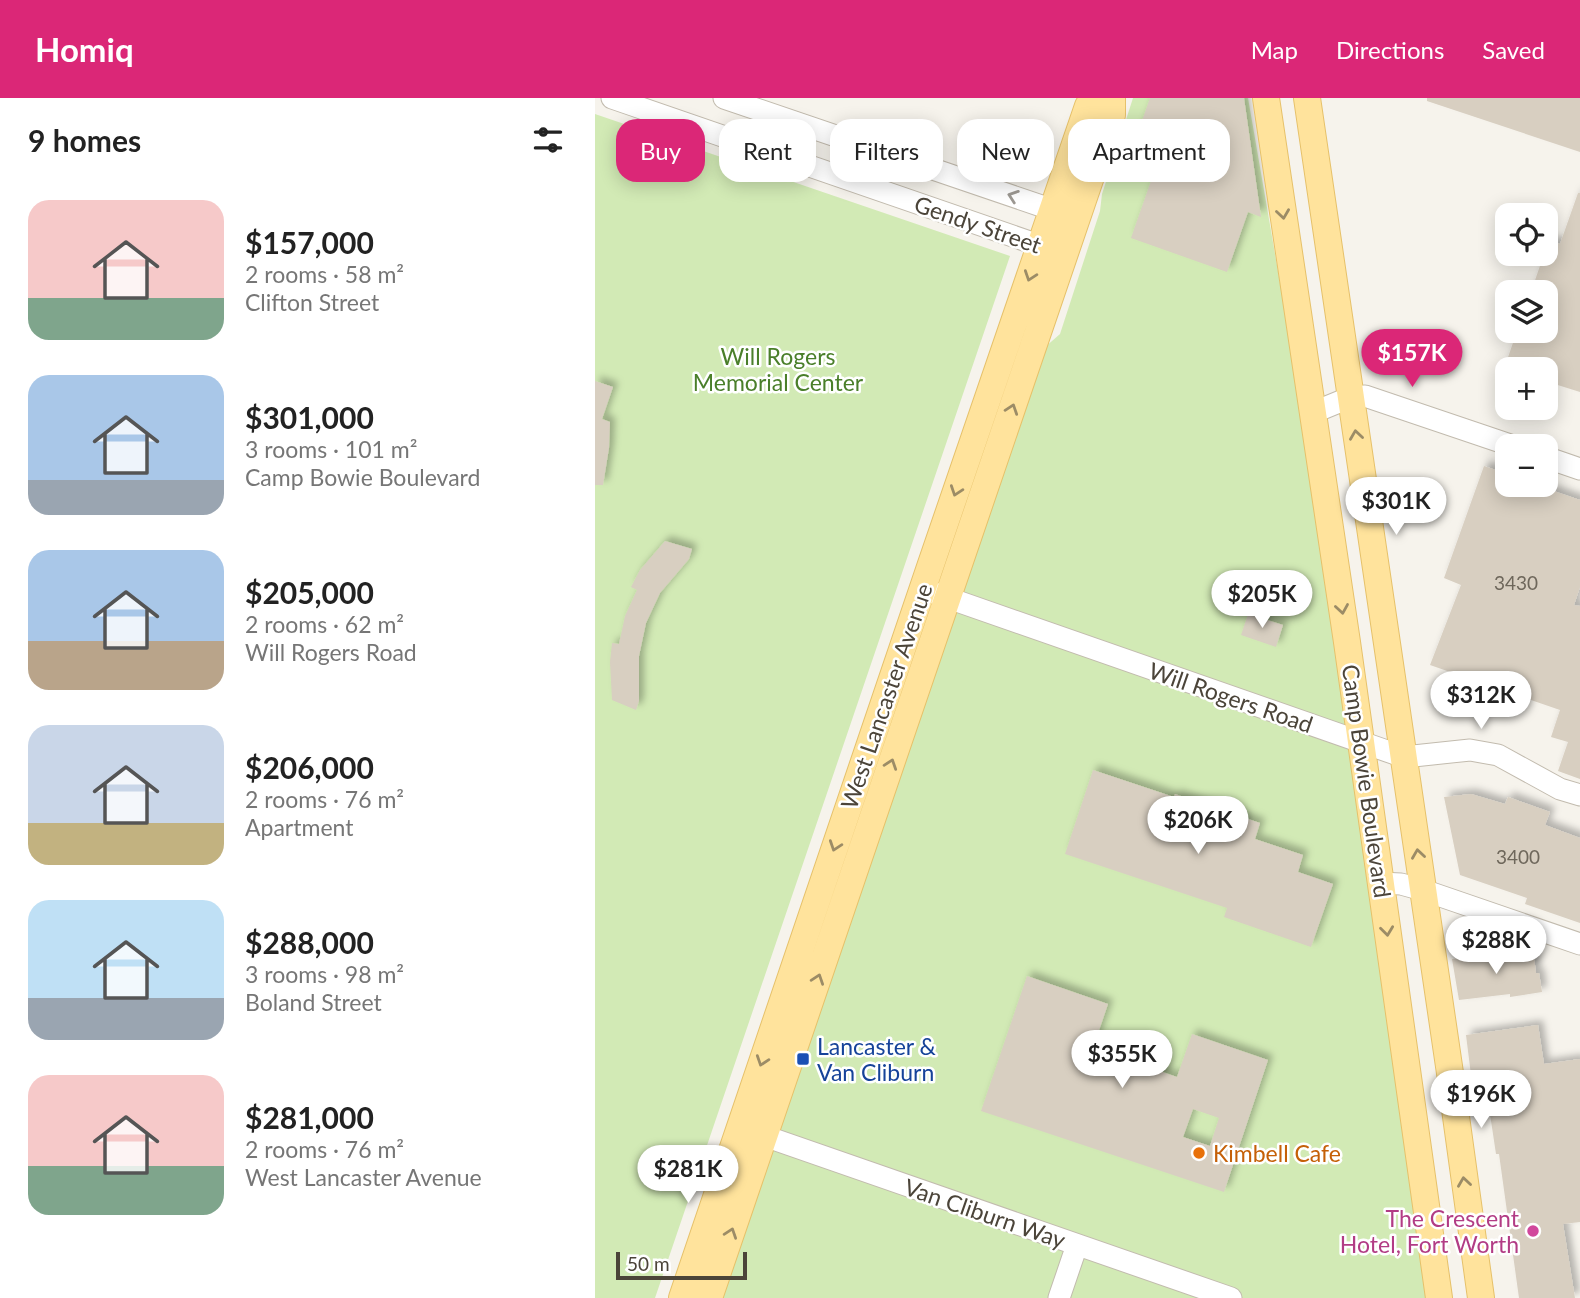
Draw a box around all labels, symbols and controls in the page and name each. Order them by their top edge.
text: Homiq [35,29,134,69]
text: Map [1251,35,1298,64]
text: Directions [1336,35,1444,64]
text: Saved [1482,35,1545,64]
chip: Buy [616,119,705,182]
chip: Rent [719,119,816,182]
chip: Filters [830,119,943,182]
chip: New [957,119,1054,182]
chip: Apartment [1068,119,1230,182]
icon: filters [529,121,567,159]
text: 9 homes [28,122,141,158]
street label: Gendy Street [911,189,1046,259]
one-way arrow [1007,190,1019,204]
map controls [1495,203,1558,497]
button: locate [1495,203,1558,266]
one-way arrow [1275,208,1290,220]
text: $157,000 [245,224,374,260]
icon: home [84,228,168,312]
text: 2 rooms · 58 m² [245,260,404,288]
one-way arrow [1024,270,1038,282]
button: layers [1495,280,1558,343]
text: Clifton Street [245,288,379,316]
pin: $157K [1363,330,1461,389]
text: $157K [1377,338,1447,366]
park label: Will Rogers Memorial Center [693,342,864,396]
button: + [1495,357,1558,420]
text: $301,000 [245,399,374,435]
icon: home [84,403,168,487]
one-way arrow [1004,404,1018,416]
one-way arrow [1349,429,1364,440]
button: − [1495,434,1558,497]
text: 3 rooms · 101 m² [245,435,417,463]
text: Camp Bowie Boulevard [245,463,480,491]
pin: $301K [1347,478,1445,537]
one-way arrow [950,485,964,497]
text: $301K [1361,486,1431,514]
pin: $205K [1213,570,1311,630]
house number: 3430 [1494,571,1538,594]
text: $205,000 [245,574,374,610]
icon: home [84,578,168,662]
text: $205K [1227,579,1297,607]
street label: West Lancaster Avenue [834,580,938,812]
one-way arrow [1334,603,1349,614]
text: 2 rooms · 62 m² [245,610,404,638]
text: Will Rogers Road [245,638,417,666]
street label: Will Rogers Road [1145,656,1317,738]
street label: Camp Bowie Boulevard [1337,662,1397,900]
pin: $312K [1432,672,1530,731]
text: $312K [1446,680,1516,708]
text: $206,000 [245,749,374,785]
icon: home [84,753,168,837]
one-way arrow [883,758,897,770]
text: 2 rooms · 76 m² [245,785,404,813]
pin: $206K [1149,796,1247,856]
text: $206K [1163,805,1233,833]
text: Apartment [245,813,353,841]
one-way arrow [829,839,843,851]
house number: 3400 [1496,845,1540,868]
one-way arrow [1411,848,1426,859]
pin: $288K [1447,916,1545,976]
text: $288,000 [245,924,374,960]
one-way arrow [1380,925,1395,937]
text: $288K [1461,925,1531,953]
icon: home [84,928,168,1012]
text: 3 rooms · 98 m² [245,960,404,988]
one-way arrow [810,973,825,985]
text: Boland Street [245,988,382,1016]
pin: $355K [1073,1030,1171,1090]
place label: Lancaster & Van Cliburn [817,1032,937,1086]
text: $355K [1087,1039,1157,1067]
marker: Lancaster & Van Cliburn [795,1051,811,1067]
one-way arrow [756,1055,770,1067]
pin: $196K [1432,1070,1530,1130]
text: $196K [1446,1079,1516,1107]
text: $281,000 [245,1099,374,1135]
icon: home [84,1103,168,1187]
text: 2 rooms · 76 m² [245,1135,404,1163]
place label: Kimbell Cafe [1213,1139,1341,1167]
marker: Kimbell Cafe [1191,1145,1207,1161]
pin: $281K [639,1146,737,1205]
text: $281K [653,1154,723,1182]
text: West Lancaster Avenue [245,1163,482,1191]
street label: Van Cliburn Way [901,1172,1069,1254]
one-way arrow [1457,1176,1472,1188]
place label: The Crescent Hotel, Fort Worth [1340,1204,1520,1258]
marker: The Crescent Hotel, Fort Worth [1525,1223,1541,1239]
one-way arrow [723,1228,737,1240]
scale bar [616,1249,747,1281]
text: 50 m [627,1252,670,1275]

